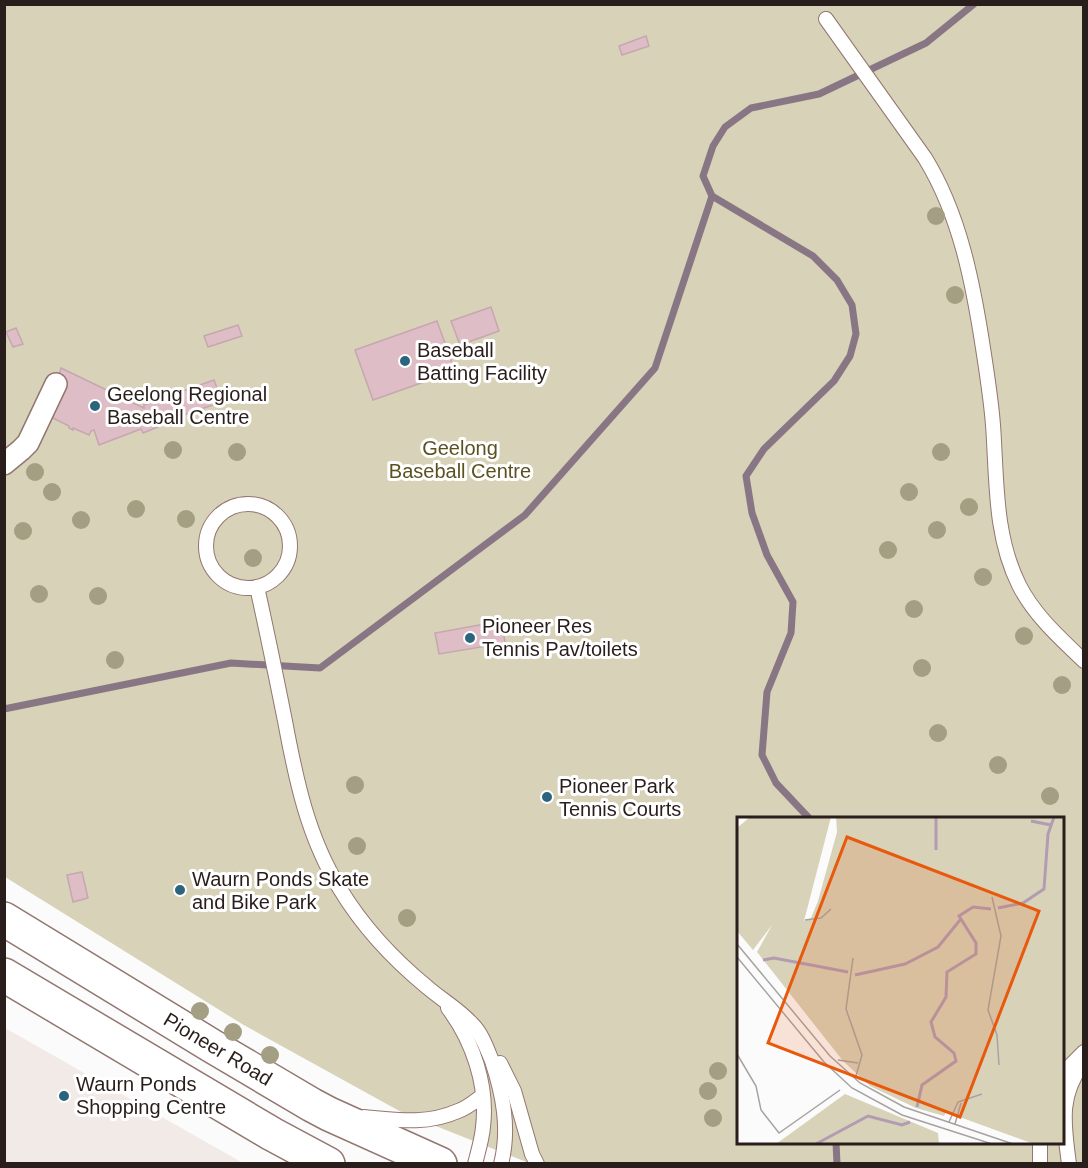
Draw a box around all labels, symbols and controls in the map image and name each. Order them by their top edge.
place label: Baseball Batting Facility [417,339,547,384]
marker: Baseball Batting Facility [398,354,412,368]
place label: Geelong Regional Baseball Centre [107,383,267,428]
marker: Geelong Regional Baseball Centre [88,399,102,413]
park label: Geelong Baseball Centre [389,437,531,482]
place label: Pioneer Res Tennis Pav/toilets [482,615,638,660]
marker: Pioneer Res Tennis Pav/toilets [463,631,477,645]
place label: Pioneer Park Tennis Courts [559,775,681,820]
marker: Pioneer Park Tennis Courts [540,790,554,804]
inset map [737,817,1064,1144]
place label: Waurn Ponds Skate and Bike Park [192,868,369,913]
marker: Waurn Ponds Skate and Bike Park [173,883,187,897]
street label: Pioneer Road [160,1008,276,1090]
place label: Waurn Ponds Shopping Centre [76,1073,226,1118]
marker: Waurn Ponds Shopping Centre [57,1089,71,1103]

